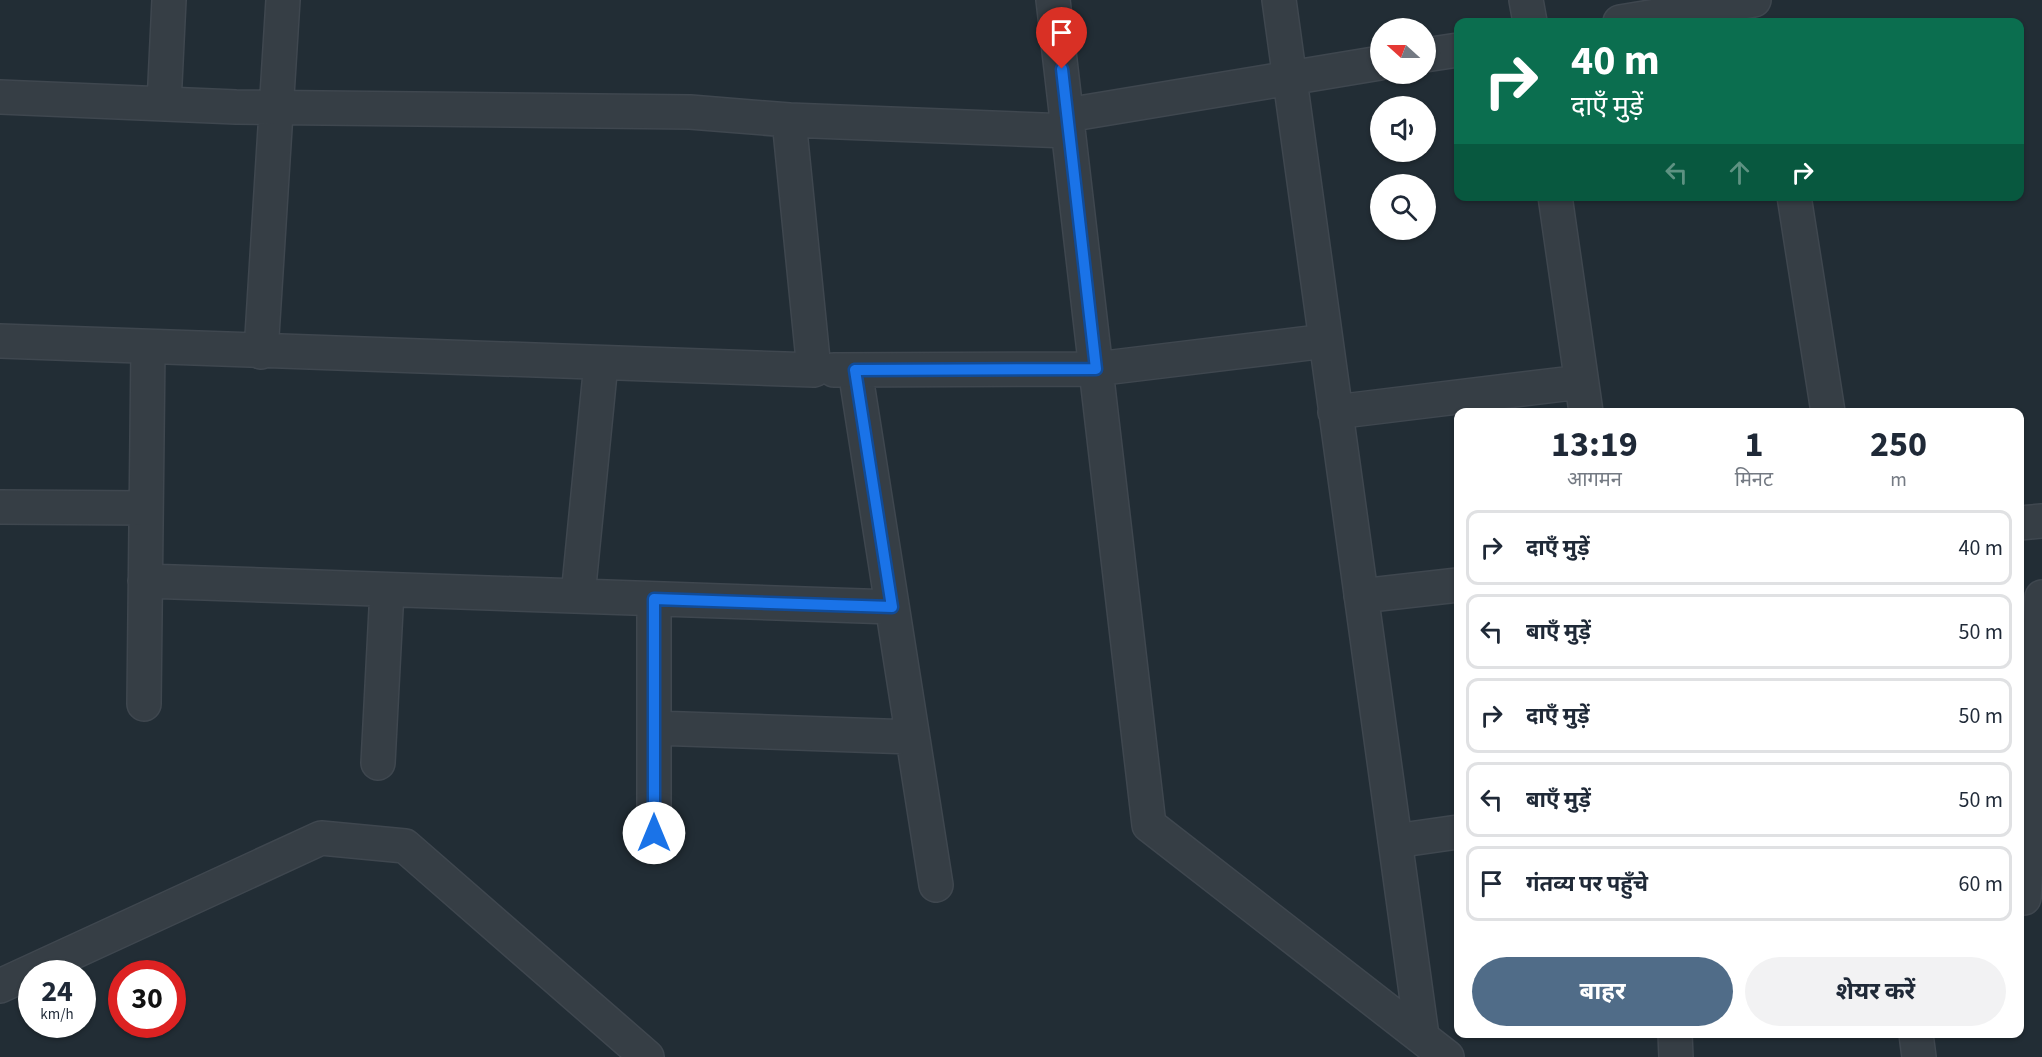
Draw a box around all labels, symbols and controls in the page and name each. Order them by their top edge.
pin [1036,7,1087,69]
icon: arrive [1045,16,1078,49]
north arrow [1370,18,1436,84]
map controls [1370,18,1436,240]
text: 40 m [1571,31,1660,91]
icon: right [1472,42,1550,120]
text: दाएँ मुड़ें [1571,87,1643,126]
button: sound [1370,96,1436,162]
icon: left [1660,156,1693,189]
icon: ahead [1723,156,1756,189]
icon: right [1786,156,1819,189]
button: search [1370,174,1436,240]
text: 13:19 [1551,419,1638,470]
text: 1 [1744,419,1763,470]
text: 250 [1870,419,1927,470]
text: आगमन [1567,466,1622,494]
text: मिनट [1735,466,1773,494]
text: m [1890,466,1907,494]
icon: right [1475,531,1508,564]
text: दाएँ मुड़ें [1526,532,1589,564]
text: 40 m [1958,532,2003,564]
icon: left [1475,615,1508,648]
text: बाएँ मुड़ें [1526,616,1591,648]
text: 50 m [1958,616,2003,648]
icon: right [1475,699,1508,732]
text: दाएँ मुड़ें [1526,700,1589,732]
text: 50 m [1958,700,2003,732]
icon: left [1475,783,1508,816]
text: बाएँ मुड़ें [1526,784,1591,816]
text: 50 m [1958,784,2003,816]
position arrow [622,801,686,865]
icon: arrive [1475,867,1508,900]
text: गंतव्य पर पहुँचे [1526,868,1648,900]
text: 60 m [1958,868,2003,900]
button: बाहर [1472,957,1733,1026]
button: शेयर करें [1745,957,2006,1026]
speed limit sign: 30 [108,960,186,1038]
text: 24 [41,970,73,1013]
text: km/h [40,1004,74,1025]

